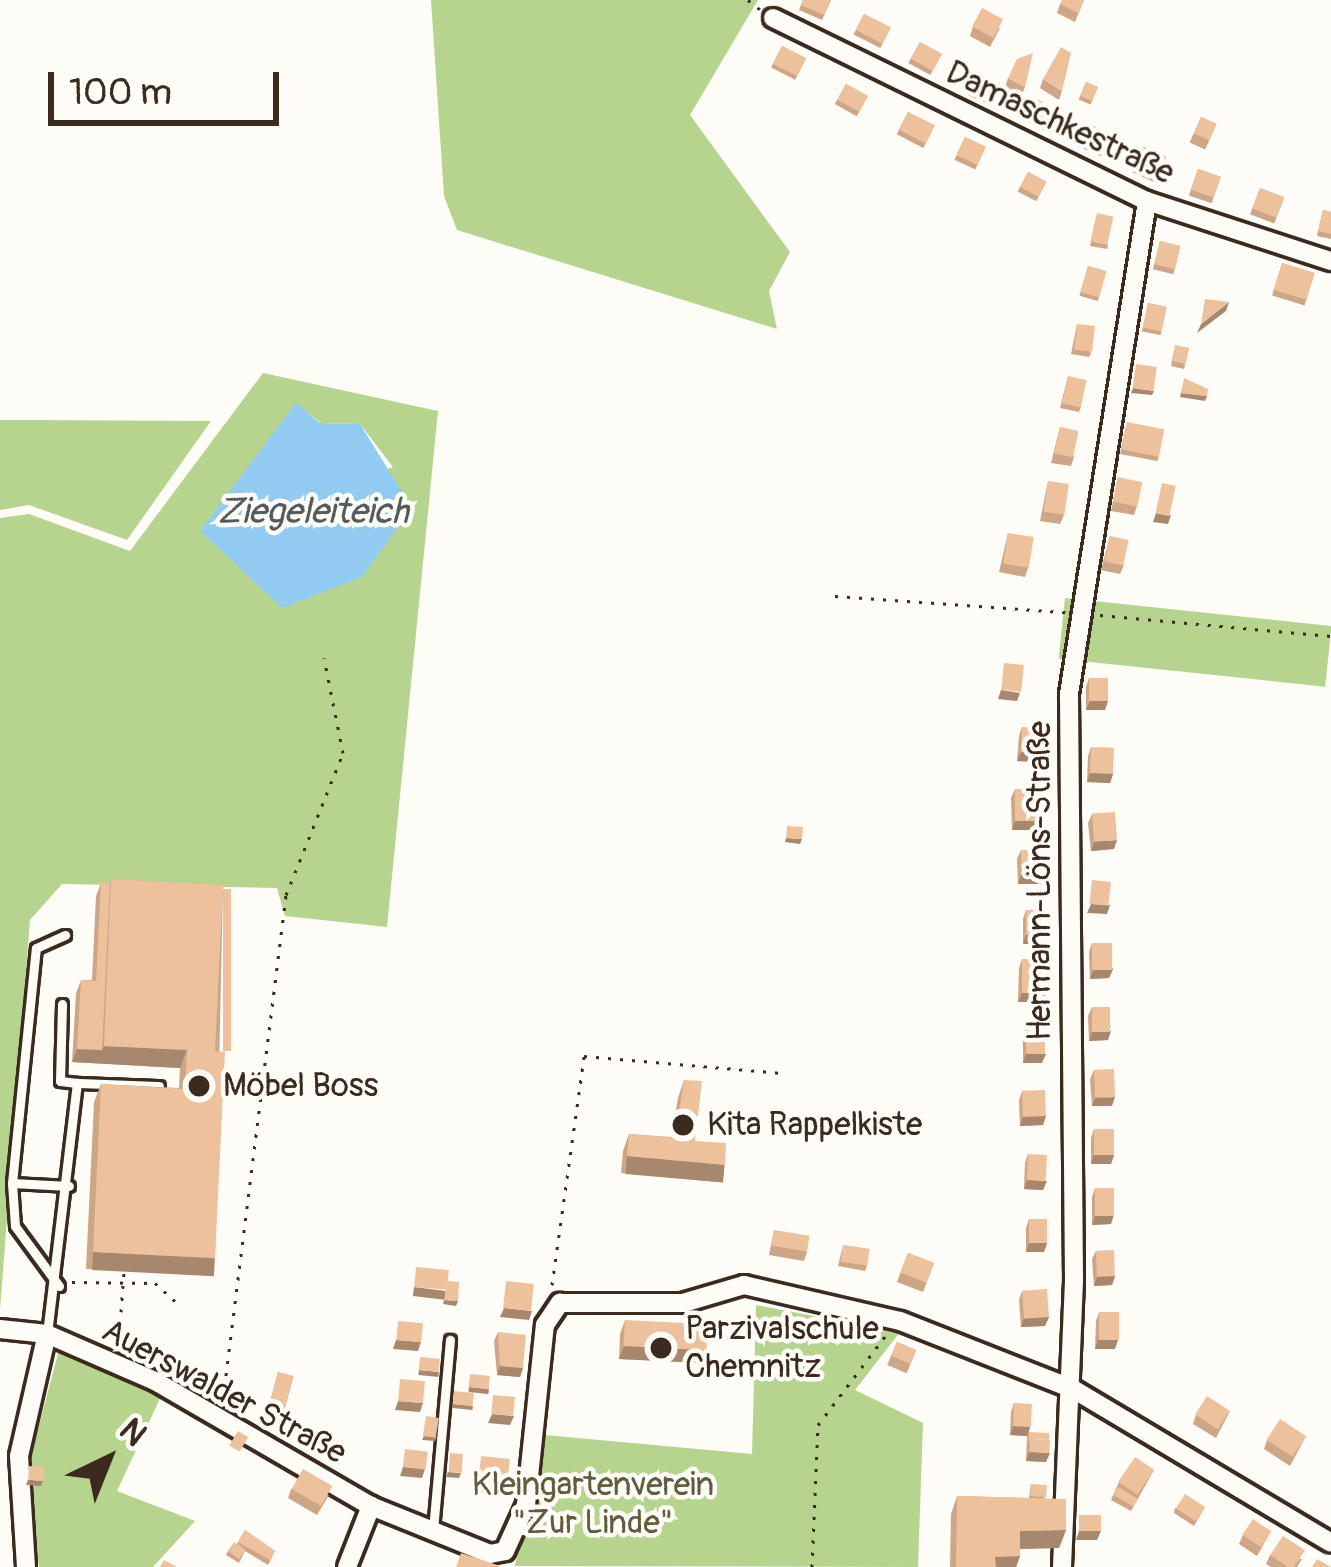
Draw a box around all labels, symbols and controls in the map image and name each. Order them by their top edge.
scale bar [54,48,285,122]
street label: Damaschkestraße [940,53,1180,193]
text: 100 m [69,70,172,115]
water label: Ziegeleiteich [217,490,409,534]
street label: Hermann-Löns-Straße [1020,721,1060,1041]
place label: Möbel Boss [223,1066,378,1106]
marker: Möbel Boss [186,1073,212,1099]
place label: Kita Rappelkiste [707,1105,922,1145]
marker: Kita Rappelkiste [670,1112,696,1138]
place label: Parzivalschule Chemnitz [685,1309,879,1387]
street label: Auerswalder Straße [95,1311,353,1473]
marker: Parzivalschule Chemnitz [648,1335,674,1361]
north arrow [48,1399,168,1519]
text: N [111,1410,155,1455]
park label: Kleingartenverein "Zur Linde" [472,1465,714,1543]

